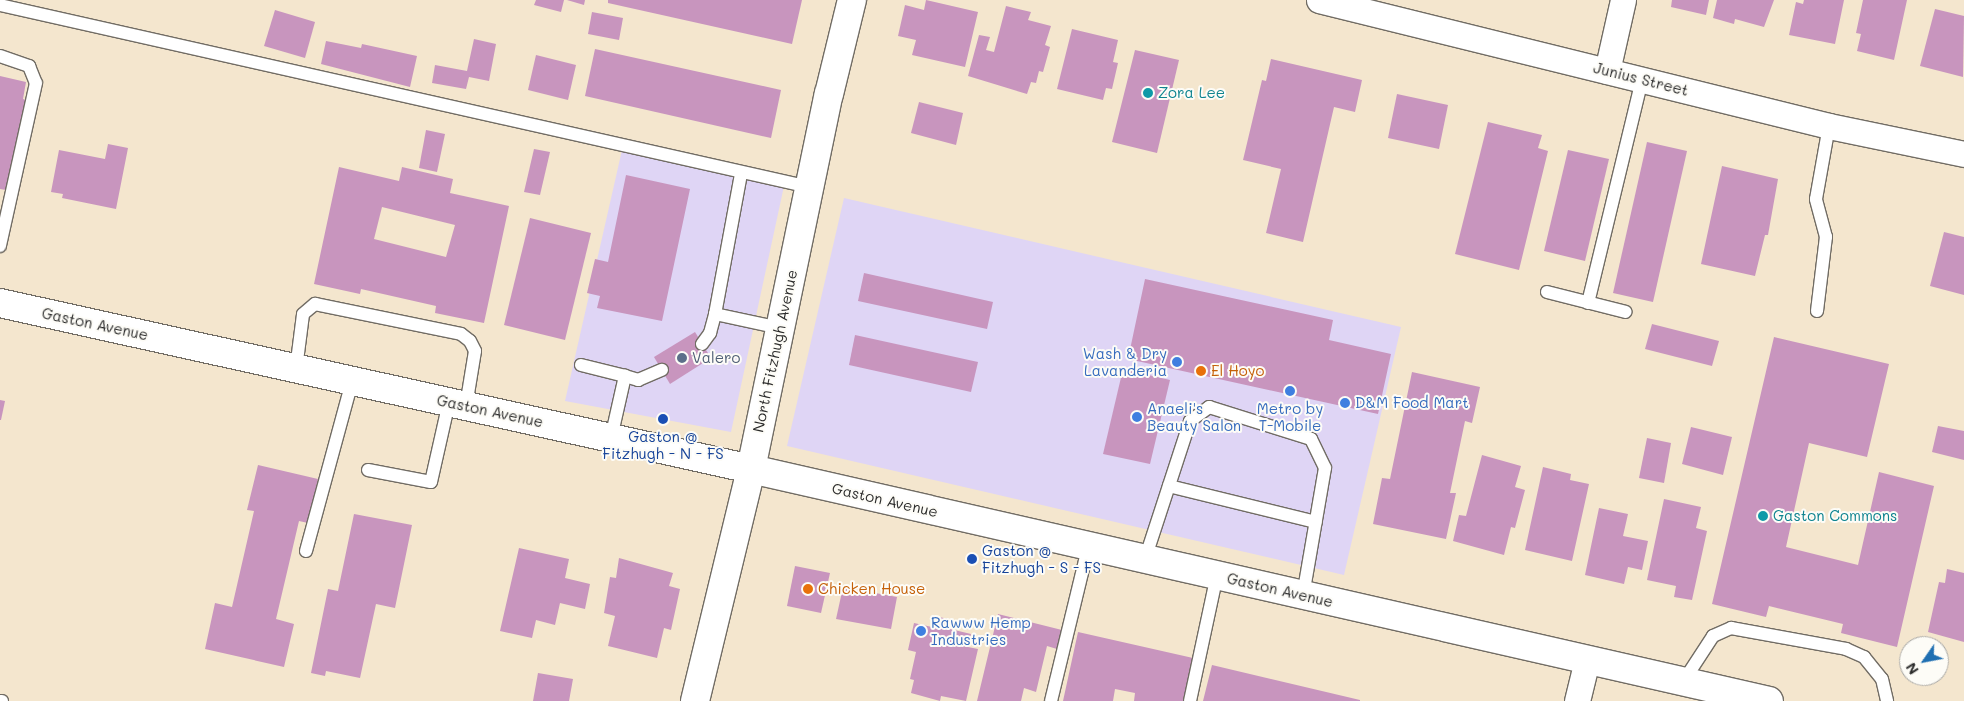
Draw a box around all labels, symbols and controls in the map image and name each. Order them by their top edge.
street label: Junius Street [1592,58,1690,100]
place label: Zora Lee [1158,84,1225,102]
marker: Zora Lee [1142,87,1154,99]
street label: North Fitzhugh Avenue [749,268,801,434]
street label: Gaston Avenue [40,304,150,344]
place label: Wash & Dry Lavanderia [1083,344,1167,379]
place label: Valero [692,349,740,367]
marker: Valero [676,352,688,364]
marker: Wash & Dry Lavanderia [1171,356,1183,368]
place label: El Hoyo [1211,362,1264,380]
marker: El Hoyo [1195,365,1207,377]
marker: Metro by T-Mobile [1284,385,1296,397]
street label: Gaston Avenue [435,391,545,431]
place label: D&M Food Mart [1355,394,1469,412]
marker: D&M Food Mart [1339,397,1351,409]
place label: Anaeli's Beauty Salon [1147,399,1241,434]
place label: Metro by T-Mobile [1257,399,1323,434]
marker: Anaeli's Beauty Salon [1131,411,1143,423]
marker: Gaston @ Fitzhugh - N - FS [657,413,669,425]
place label: Gaston @ Fitzhugh - N - FS [602,427,724,462]
street label: Gaston Avenue [830,479,940,521]
place label: Gaston Commons [1773,507,1897,525]
marker: Gaston Commons [1757,510,1769,522]
place label: Gaston @ Fitzhugh - S - FS [982,541,1101,576]
marker: Gaston @ Fitzhugh - S - FS [966,553,978,565]
street label: Gaston Avenue [1225,569,1335,611]
place label: Chicken House [818,580,925,598]
marker: Chicken House [802,583,814,595]
place label: Rawww Hemp Industries [931,613,1031,648]
marker: Rawww Hemp Industries [915,625,927,637]
north arrow [1899,636,1949,686]
text: N [1901,659,1923,679]

